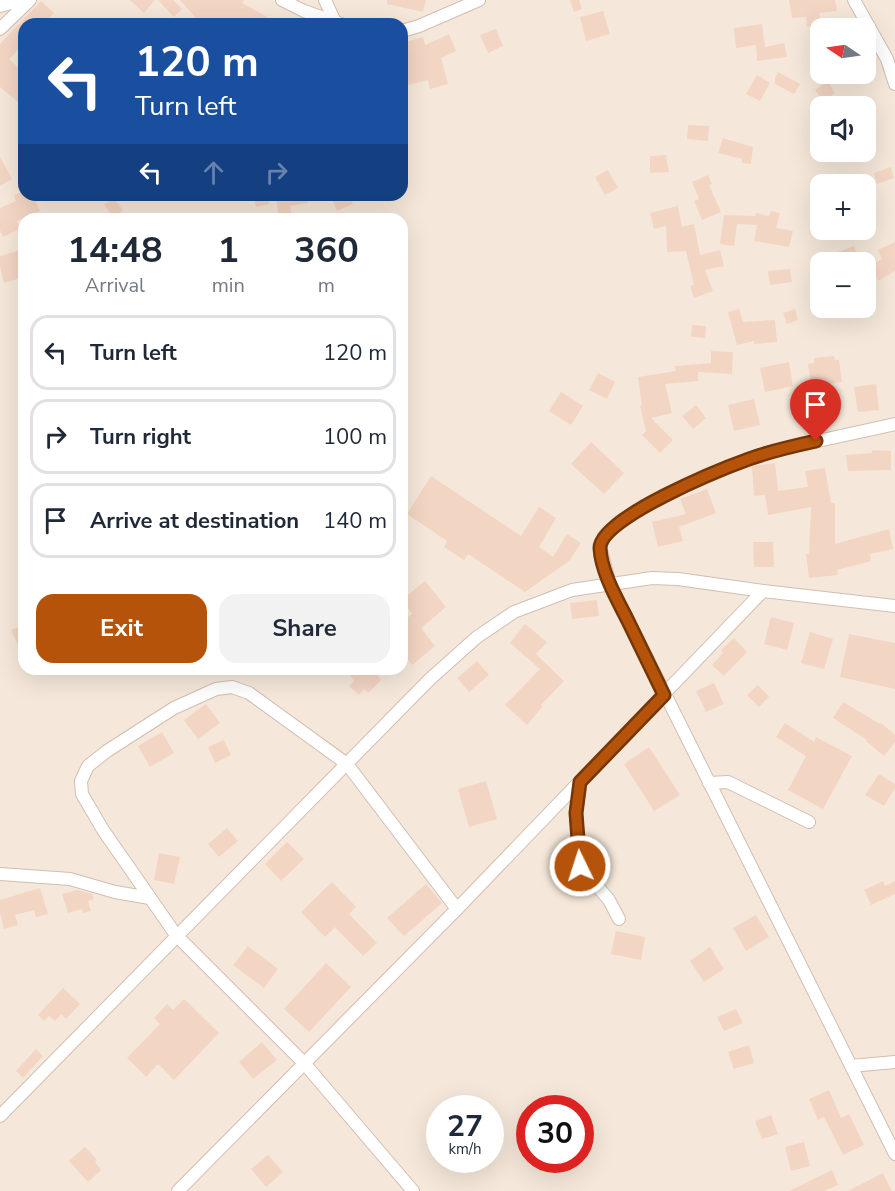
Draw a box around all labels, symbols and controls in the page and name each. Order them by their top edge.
north arrow [810,18,876,84]
map controls [810,18,876,318]
text: 120 m [135,34,259,91]
icon: left [36,42,114,120]
text: Turn left [135,88,236,125]
button: sound [810,96,876,162]
icon: left [134,156,167,189]
icon: ahead [197,156,230,189]
icon: right [260,156,293,189]
button: + [810,174,876,240]
text: 14:48 [67,226,163,275]
text: 1 [217,226,239,275]
text: 360 [294,226,359,275]
button: − [810,252,876,318]
text: Arrival [85,272,145,299]
text: min [212,272,245,299]
text: m [318,272,335,299]
icon: left [39,336,72,369]
text: Turn left [90,338,177,368]
text: 120 m [323,338,387,368]
pin [790,379,841,441]
icon: arrive [799,388,832,421]
icon: right [39,420,72,453]
text: Turn right [90,422,191,452]
text: 100 m [323,422,387,452]
icon: arrive [39,504,72,537]
text: Arrive at destination [90,506,299,536]
text: 140 m [323,506,387,536]
button: Exit [36,594,207,663]
button: Share [219,594,390,663]
position arrow [548,834,612,898]
speed limit sign: 30 [516,1095,594,1173]
text: 27 [447,1106,483,1147]
text: km/h [448,1139,482,1159]

